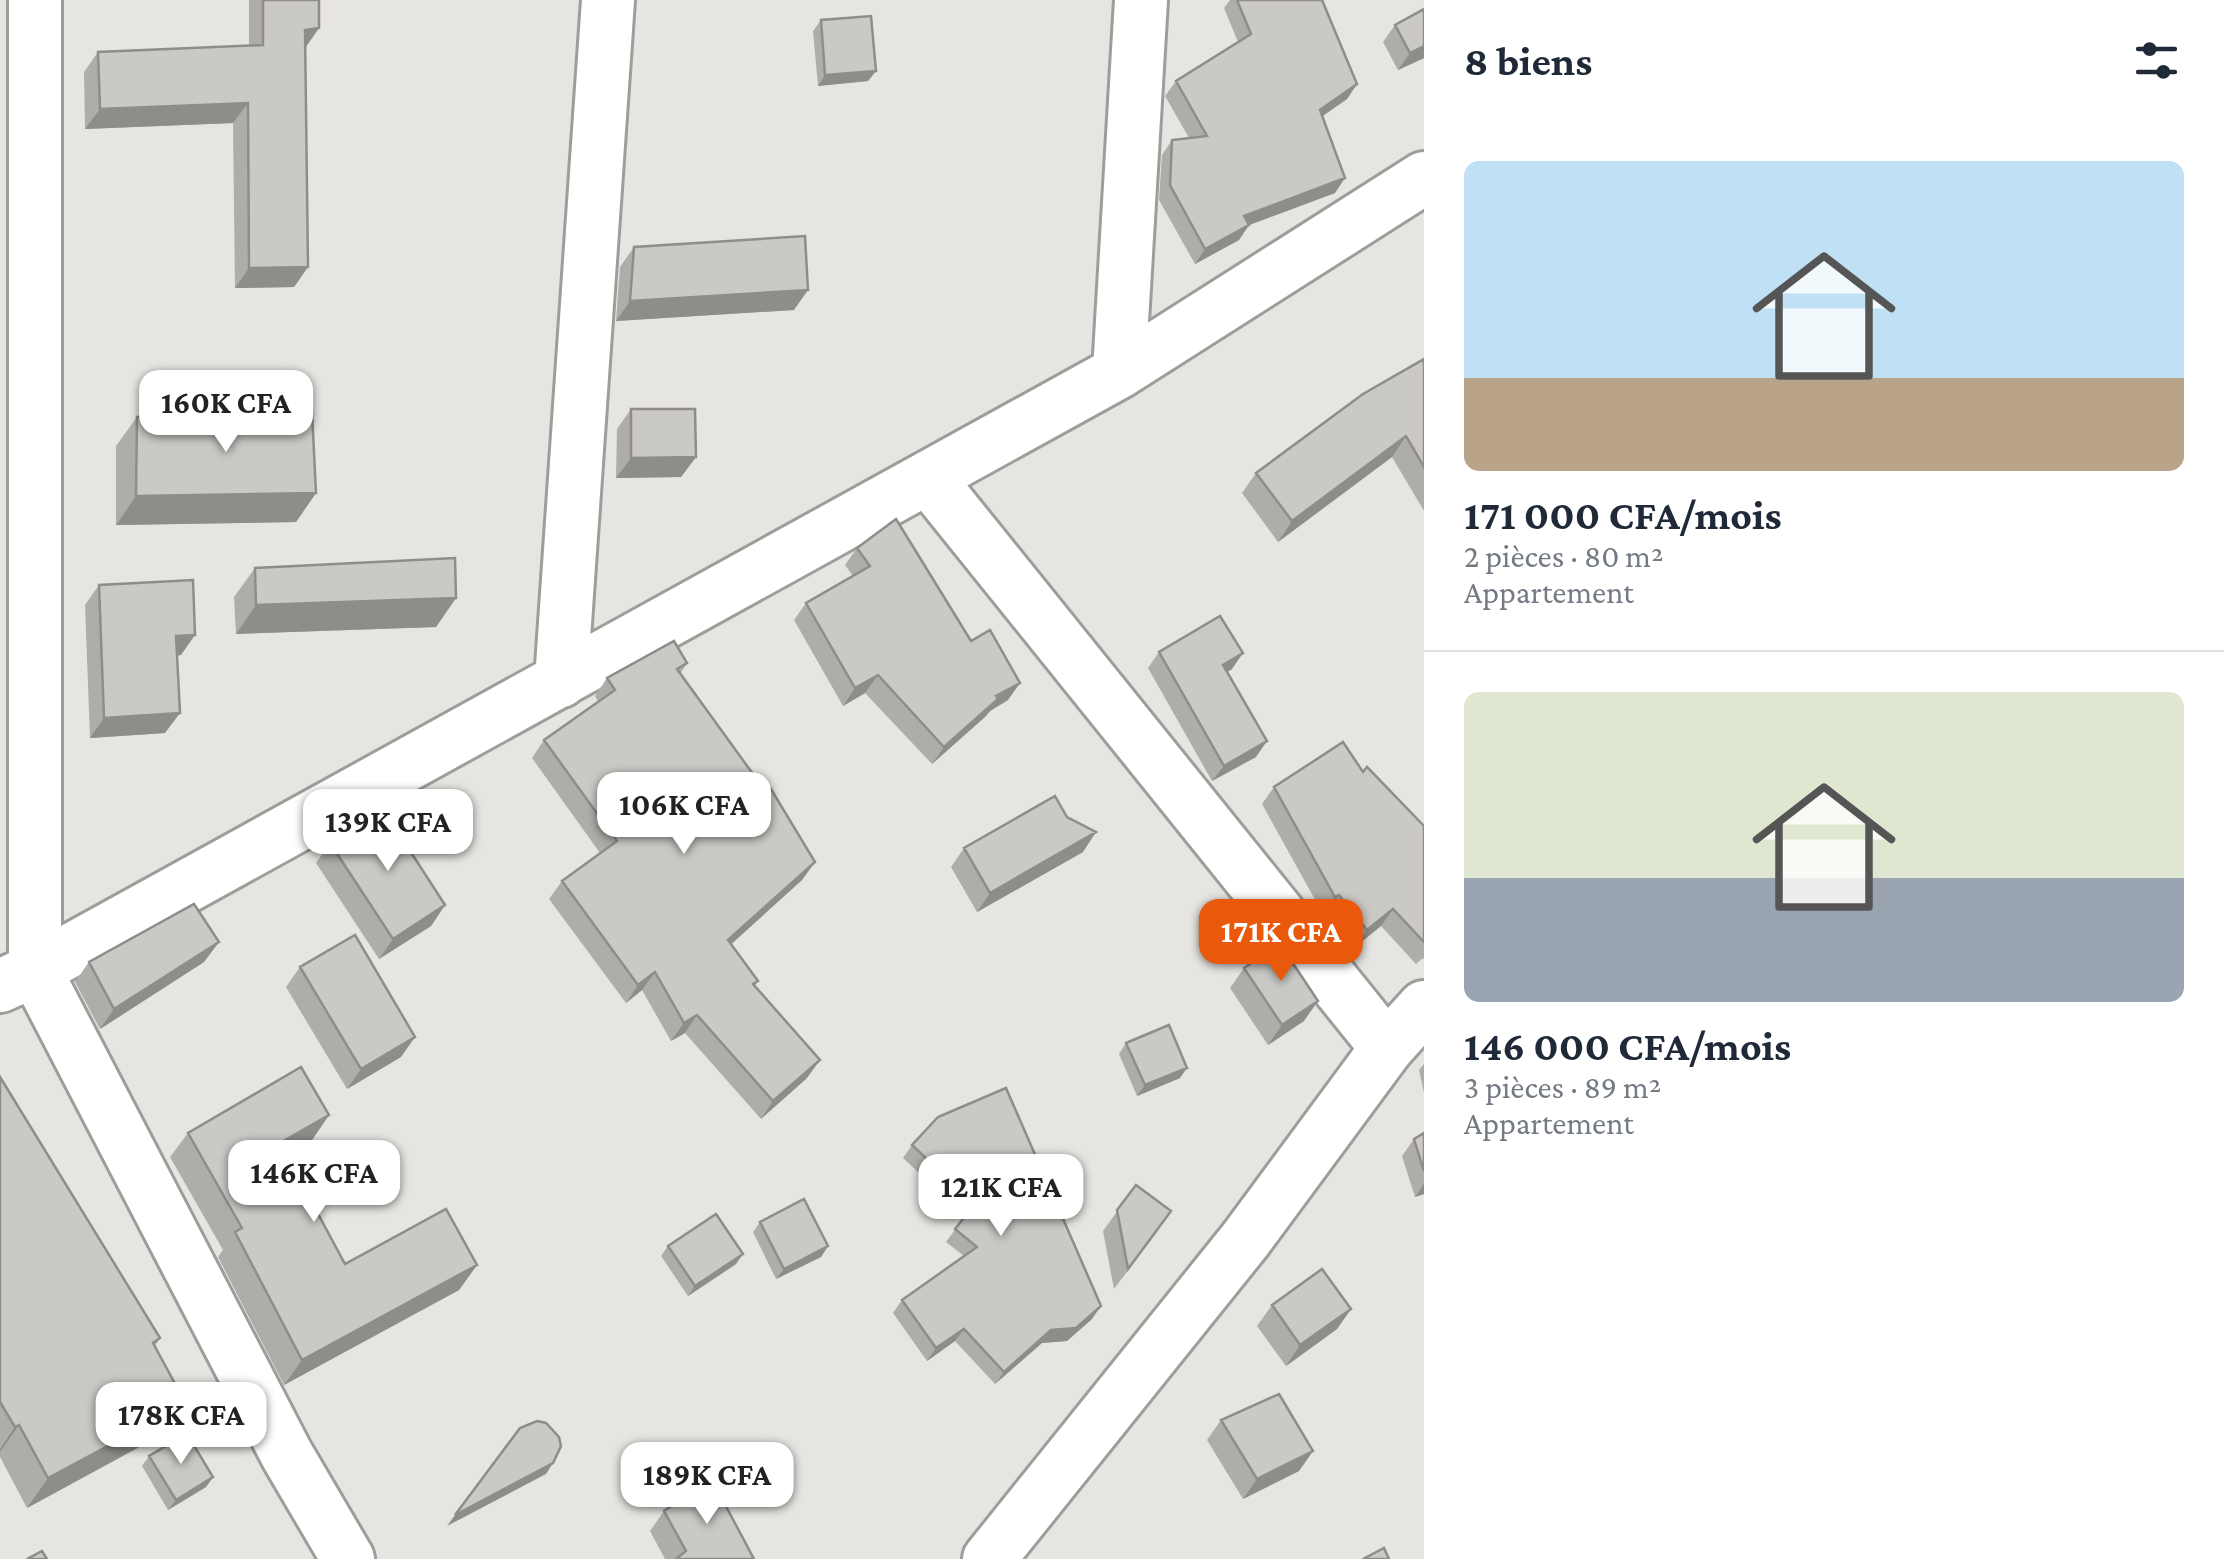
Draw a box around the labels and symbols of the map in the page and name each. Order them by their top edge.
pin: 160K CFA [123,370,329,455]
pin: 106K CFA [581,772,787,857]
pin: 139K CFA [285,789,491,874]
pin: 171K CFA [1178,899,1384,984]
pin: 146K CFA [211,1140,417,1225]
pin: 121K CFA [898,1154,1104,1239]
pin: 178K CFA [78,1382,284,1467]
pin: 189K CFA [604,1442,810,1527]

